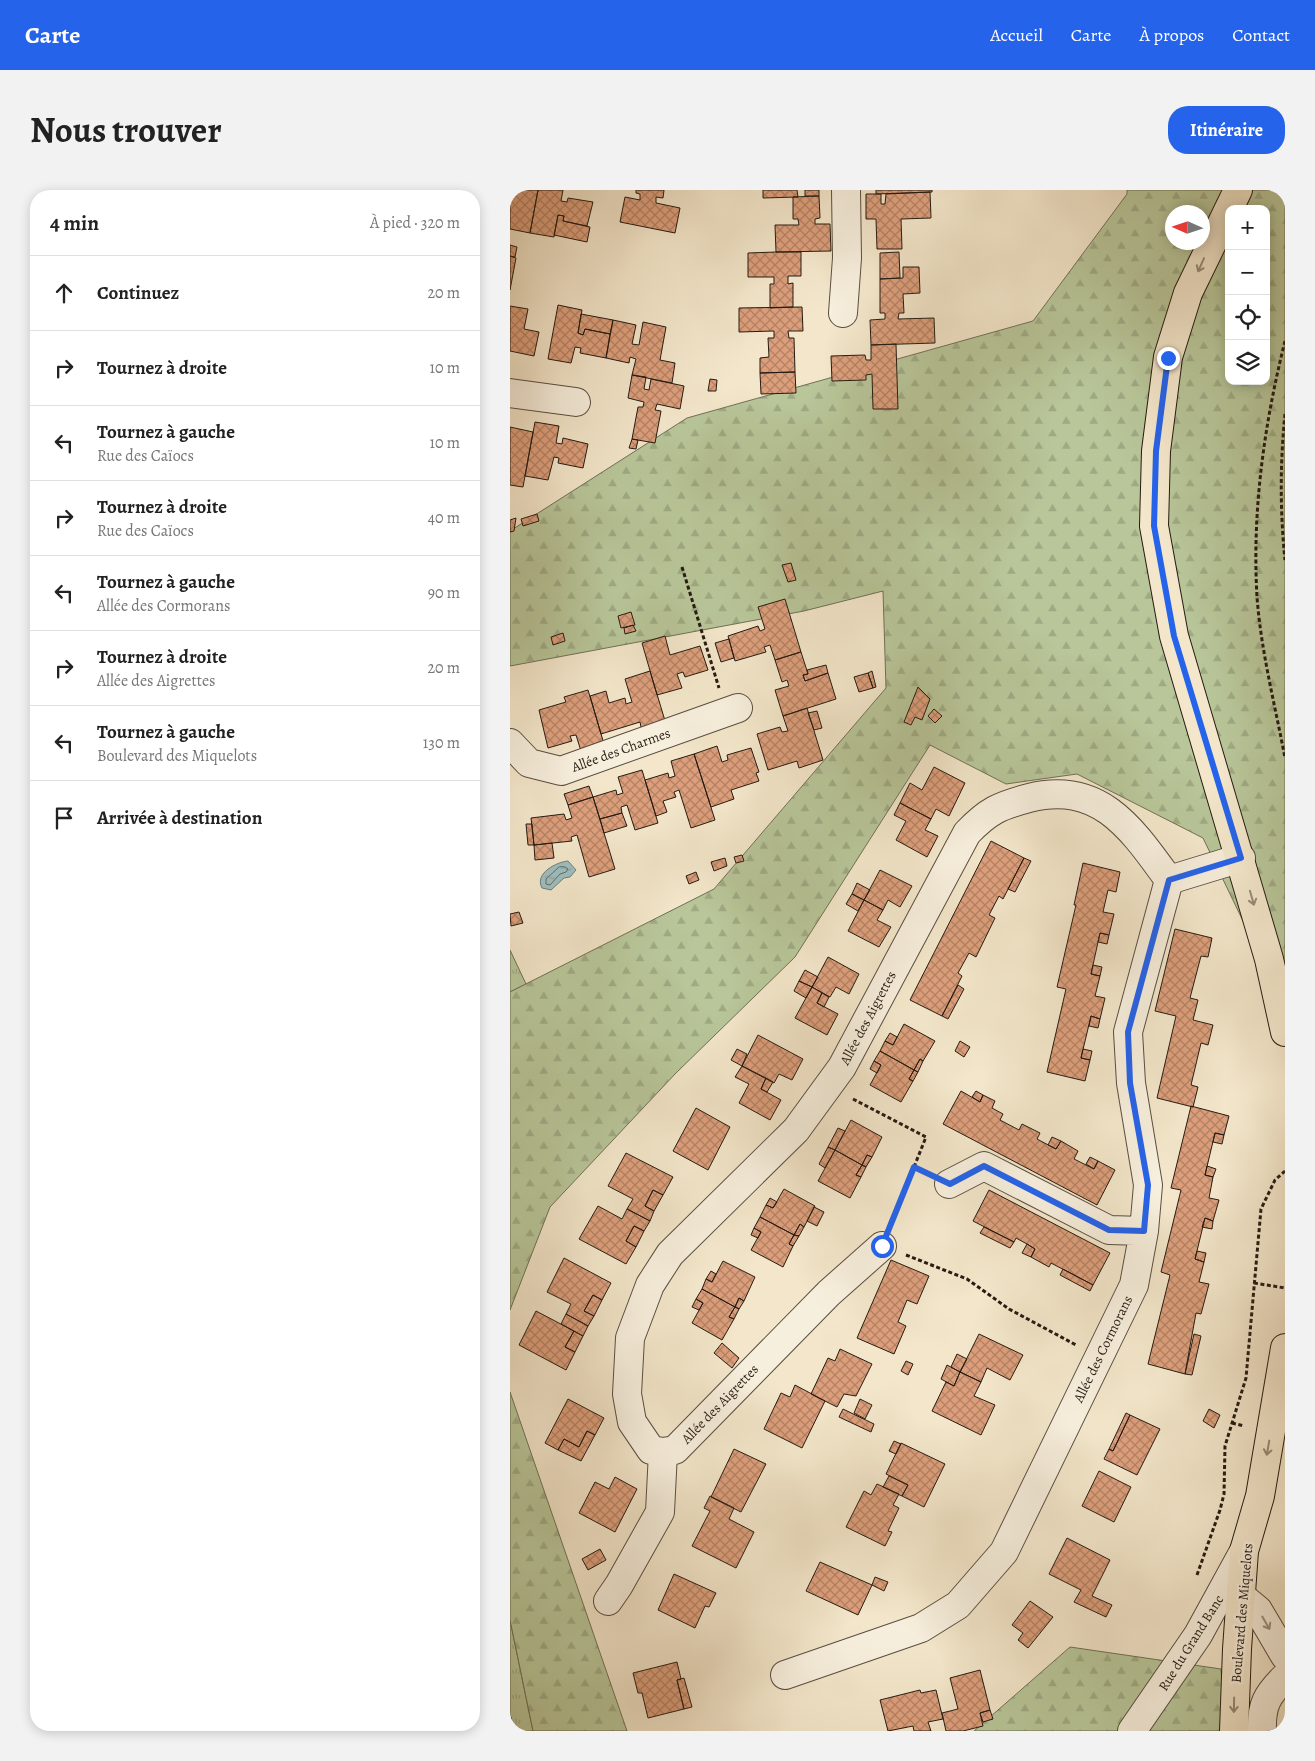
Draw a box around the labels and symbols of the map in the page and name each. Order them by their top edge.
north arrow [1165,205,1210,250]
one-way arrow [1195,257,1205,272]
route end [1157,347,1180,370]
street label: Allée des Charmes [568,723,673,777]
one-way arrow [1248,890,1258,906]
street label: Allée des Aigrettes [835,968,901,1069]
route start [871,1235,894,1258]
street label: Allée des Cormorans [1068,1292,1137,1407]
street label: Allée des Aigrettes [676,1360,763,1449]
one-way arrow [1263,1440,1273,1456]
street label: Boulevard des Miquelots [1226,1542,1258,1684]
street label: Rue du Grand Banc [1154,1591,1228,1695]
one-way arrow [1261,1616,1271,1631]
one-way arrow [1229,1696,1239,1712]

